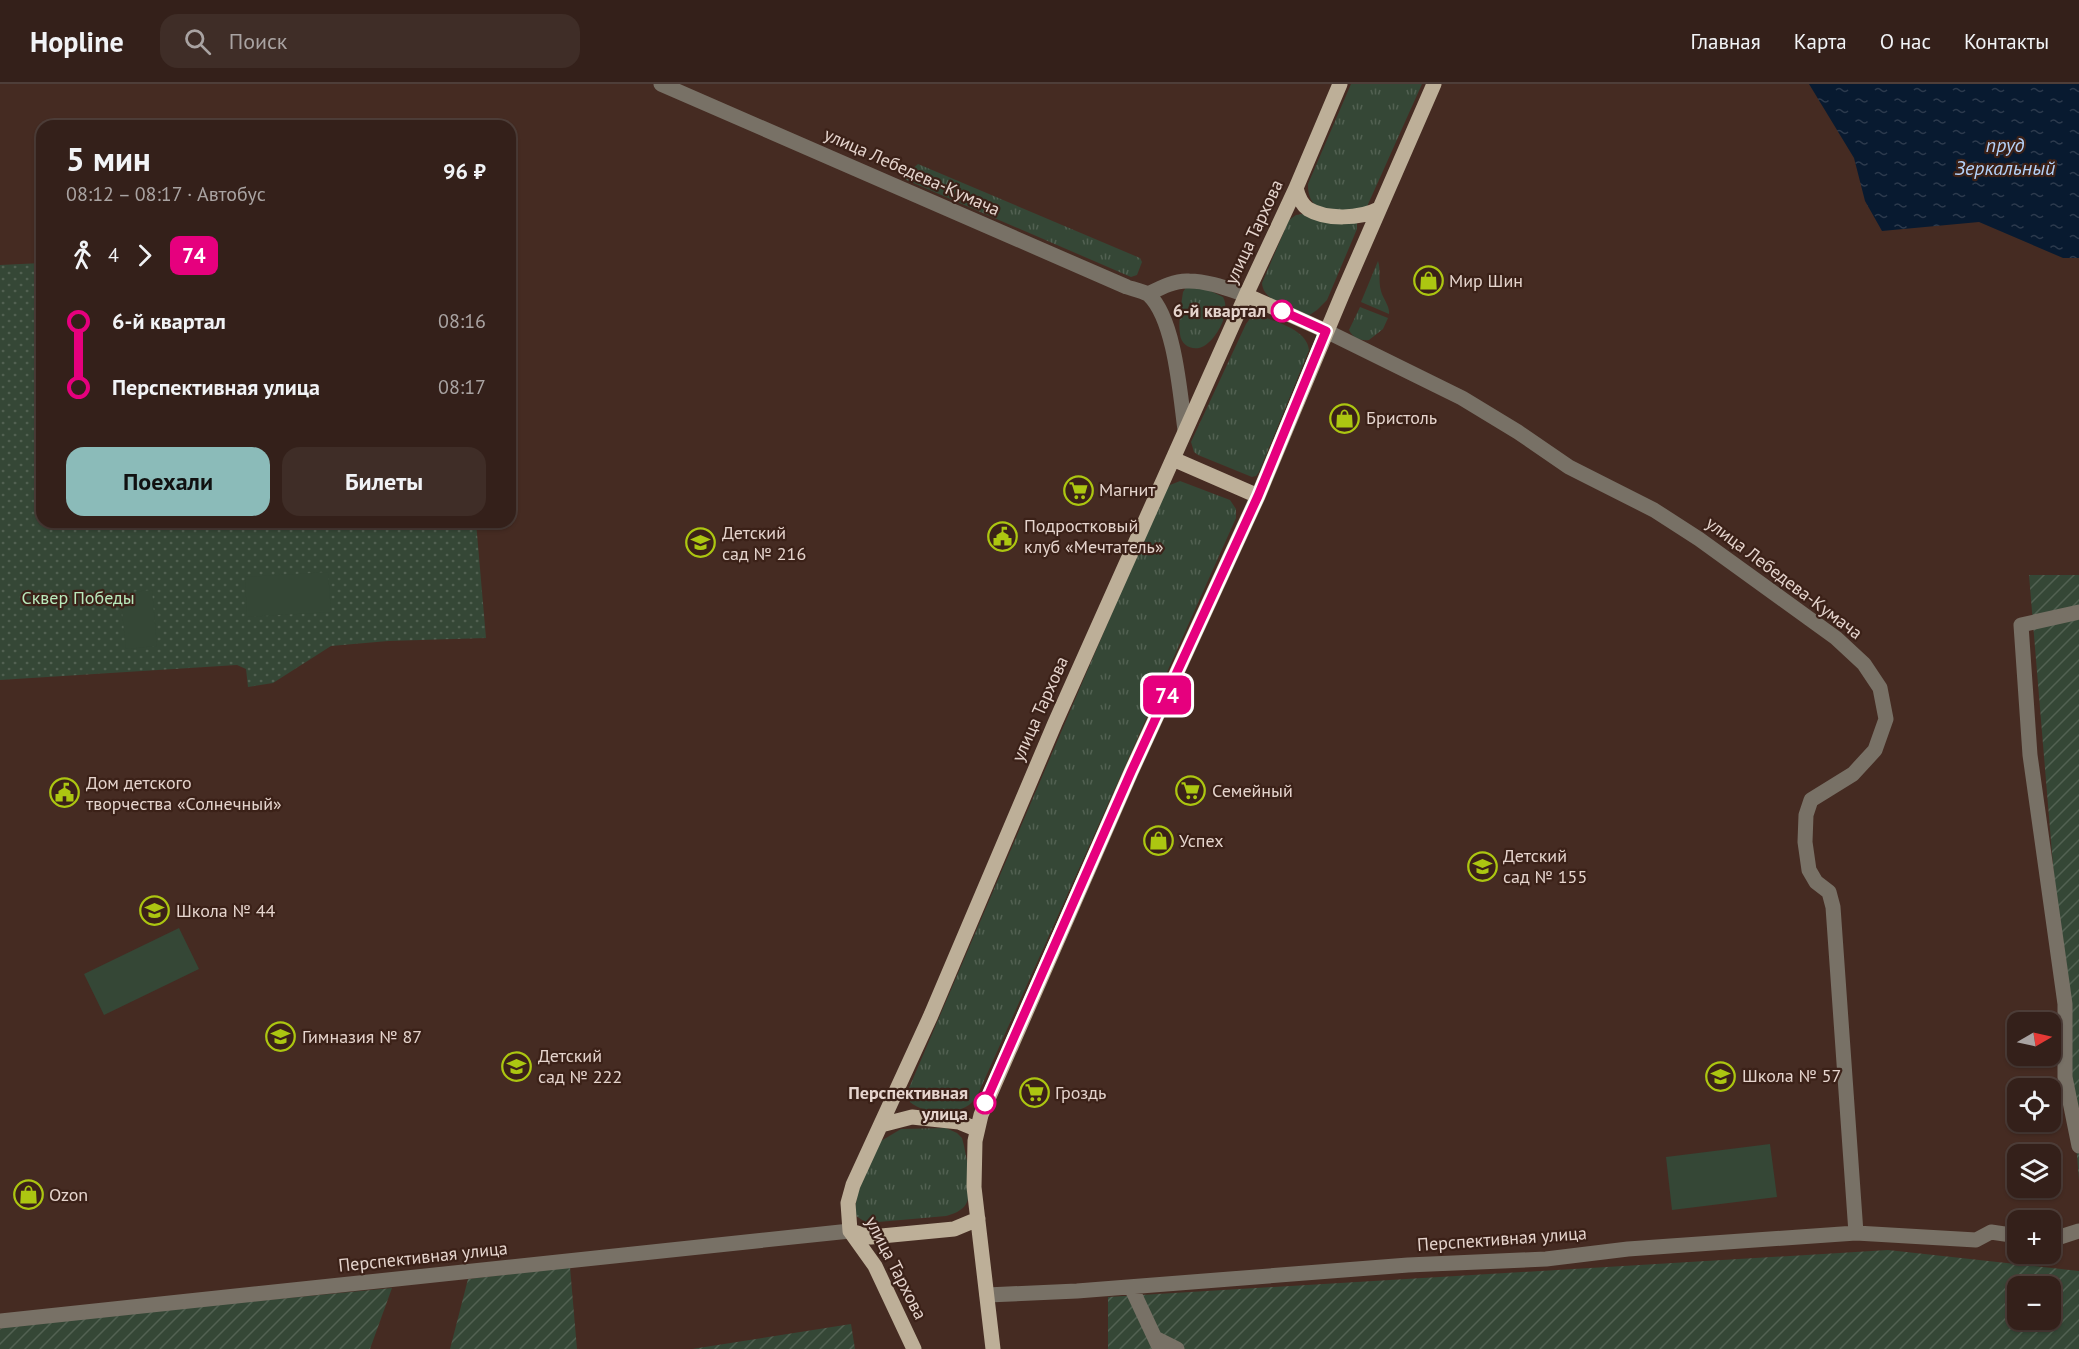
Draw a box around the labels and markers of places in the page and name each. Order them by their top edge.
shop icon: Мир Шин [1412,265,1444,297]
place label: Мир Шин [1449,269,1523,292]
place label: 6-й квартал [1173,299,1266,322]
marker: 6-й квартал [1271,300,1293,322]
shop icon: Бристоль [1329,402,1361,434]
place label: Бристоль [1366,406,1437,429]
supermarket icon: Магнит [1062,474,1094,506]
place label: Магнит [1099,478,1156,501]
place label: Подростковый клуб «Мечтатель» [1024,514,1164,558]
public building icon: Подростковый клуб «Мечтатель» [987,520,1019,552]
place label: Детский сад № 216 [722,521,806,565]
school or university icon: Детский сад № 216 [685,527,717,559]
place label: Дом детского творчества «Солнечный» [86,771,282,815]
supermarket icon: Семейный [1175,775,1207,807]
public building icon: Дом детского творчества «Солнечный» [49,777,81,809]
place label: Семейный [1212,779,1293,802]
shop icon: Успех [1142,825,1174,857]
place label: Успех [1179,829,1224,852]
place label: Детский сад № 155 [1503,844,1587,888]
school or university icon: Детский сад № 155 [1466,850,1498,882]
school or university icon: Школа № 44 [139,895,171,927]
place label: Школа № 44 [176,899,276,922]
school or university icon: Гимназия № 87 [265,1021,297,1053]
place label: Гимназия № 87 [302,1025,422,1048]
place label: Детский сад № 222 [538,1044,622,1088]
school or university icon: Детский сад № 222 [501,1050,533,1082]
school or university icon: Школа № 57 [1705,1060,1737,1092]
place label: Школа № 57 [1742,1064,1841,1087]
supermarket icon: Гроздь [1018,1077,1050,1109]
place label: Перспективная улица [848,1081,968,1125]
place label: Гроздь [1055,1081,1106,1104]
marker: Перспективная улица [974,1092,996,1114]
shop icon: Ozon [12,1179,44,1211]
place label: Ozon [49,1183,88,1206]

